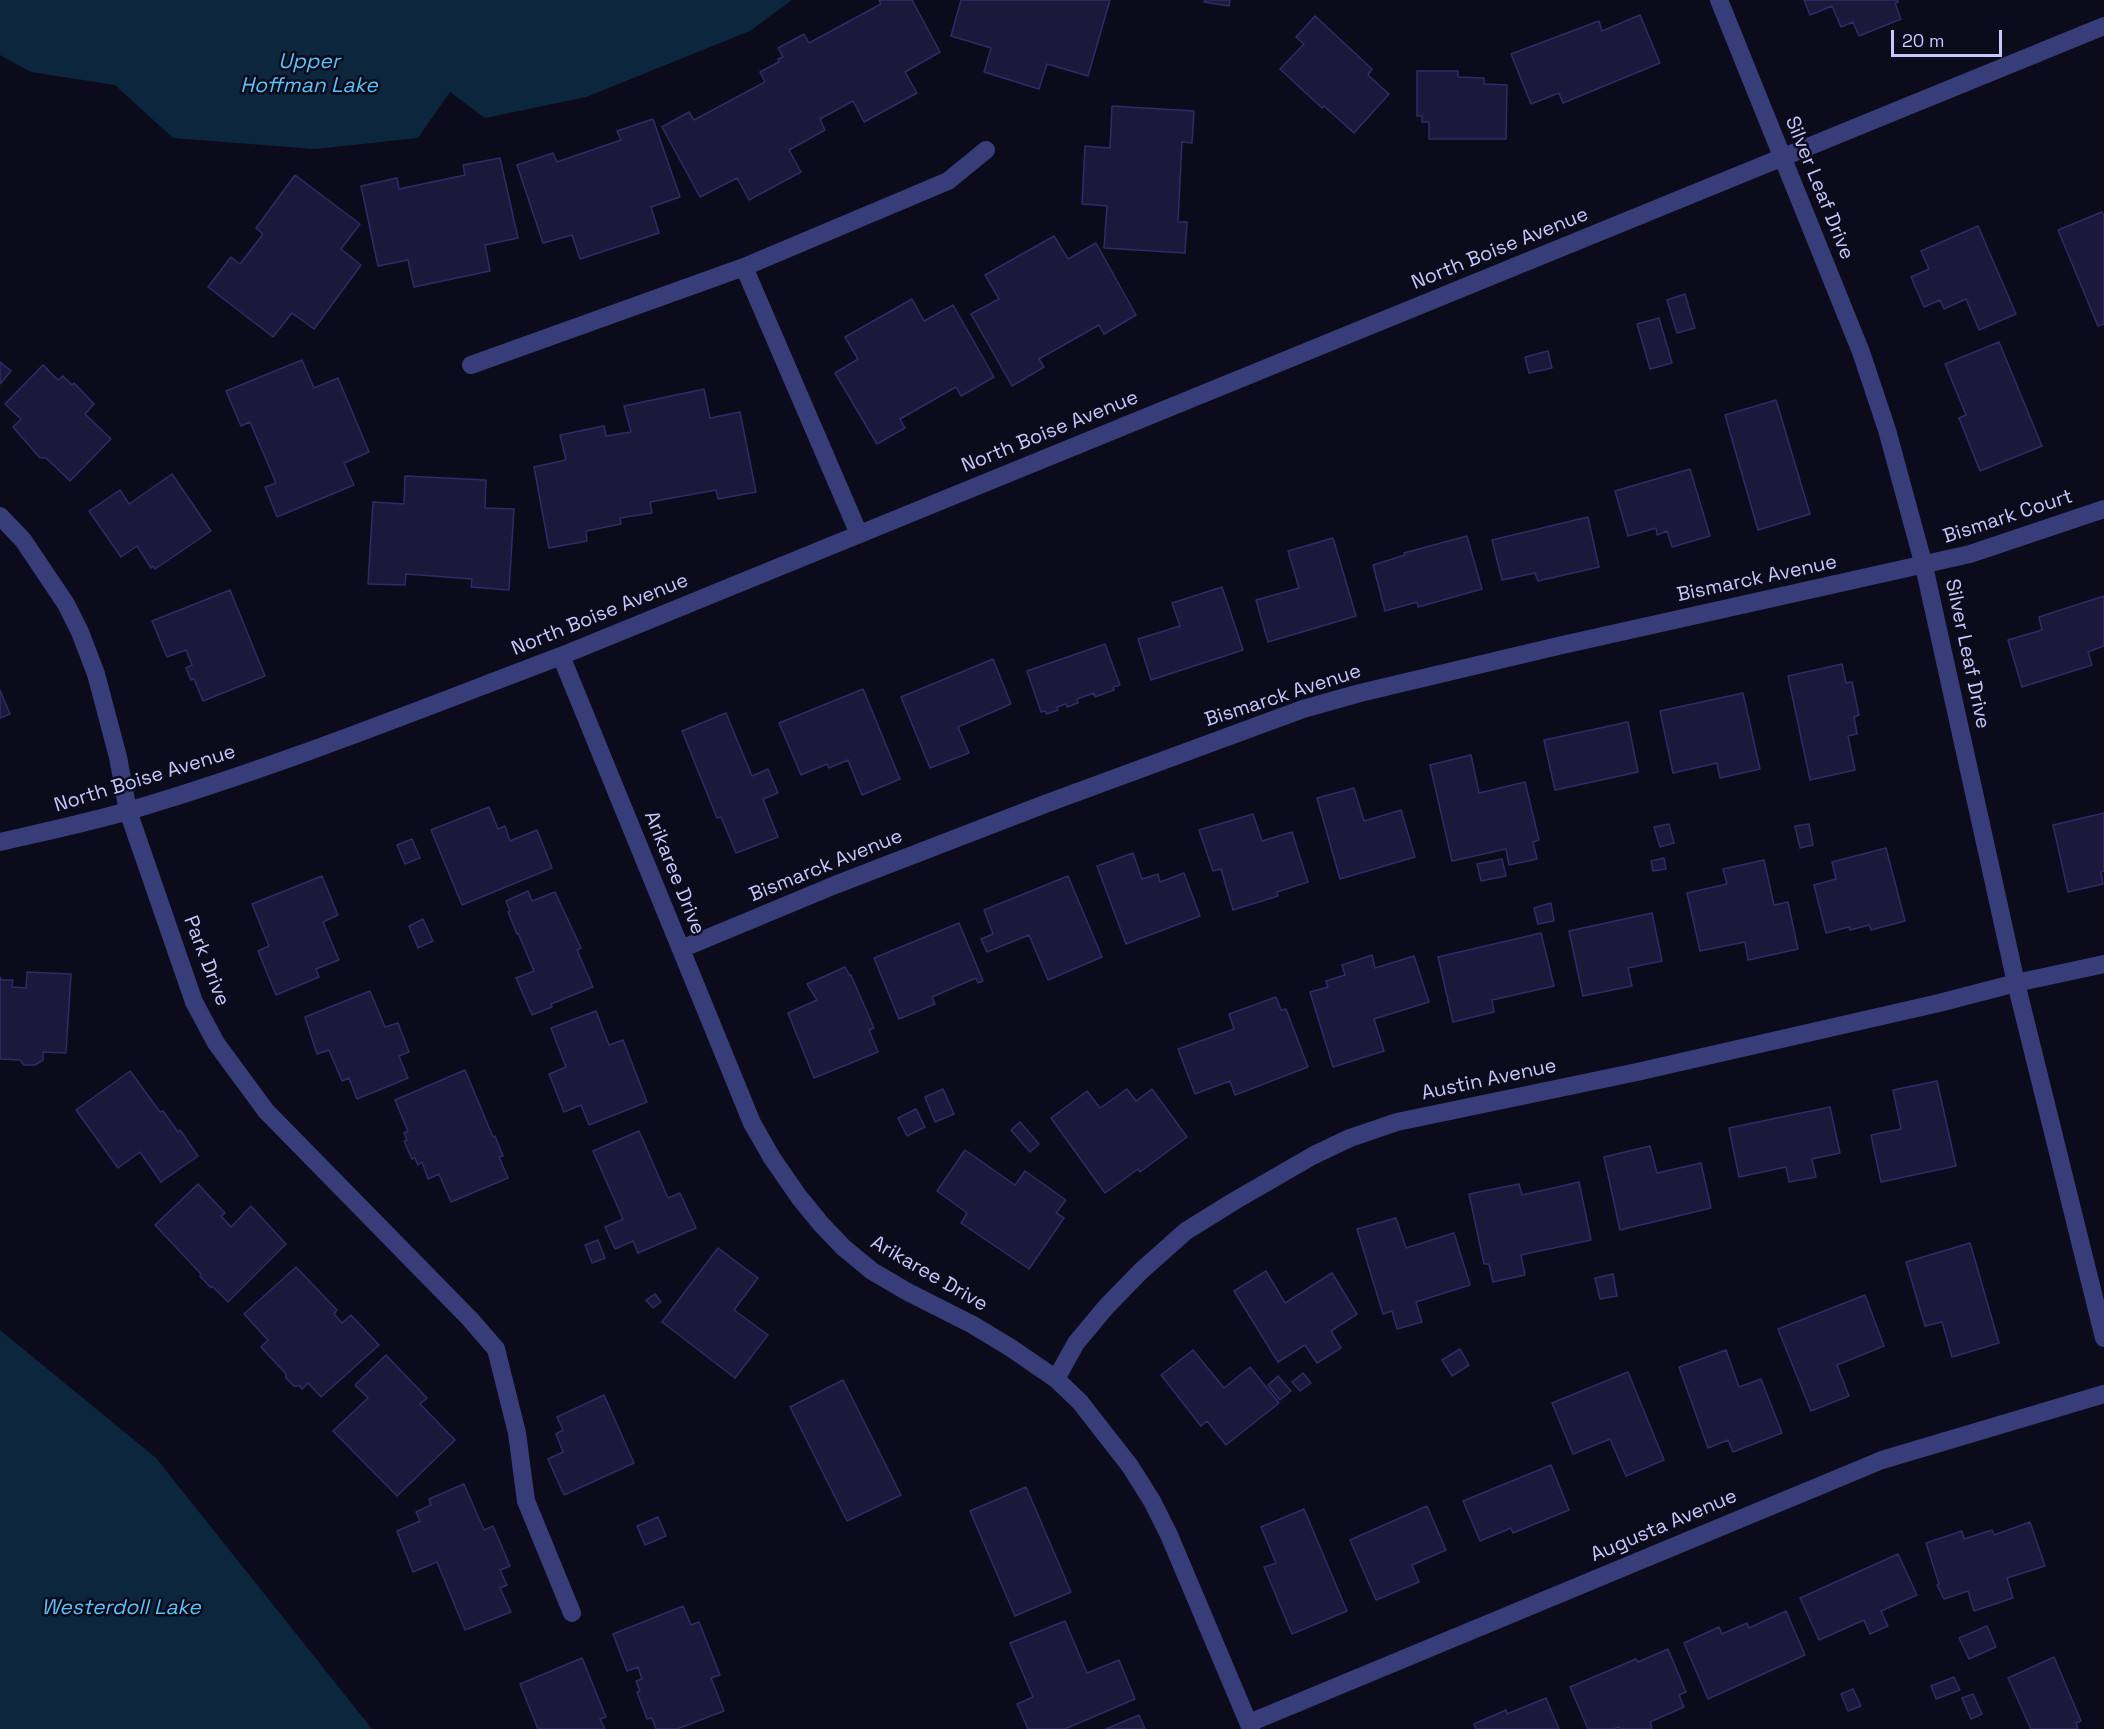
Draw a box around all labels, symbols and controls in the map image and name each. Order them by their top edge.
scale bar [1894,18,2005,56]
text: 20 m [1902,29,1945,52]
water label: Upper Hoffman Lake [240,49,378,99]
street label: Silver Leaf Drive [1779,113,1859,263]
street label: North Boise Avenue [1408,203,1592,295]
street label: North Boise Avenue [958,386,1142,478]
street label: Bismark Court [1940,485,2076,549]
street label: Bismarck Avenue [1675,550,1839,608]
street label: North Boise Avenue [508,569,692,661]
street label: Silver Leaf Drive [1939,577,1995,731]
street label: Bismarck Avenue [1202,659,1364,733]
street label: North Boise Avenue [51,740,239,818]
street label: Arikaree Drive [638,808,710,938]
street label: Bismarck Avenue [746,824,906,908]
street label: Park Drive [178,913,234,1009]
street label: Austin Avenue [1419,1054,1559,1106]
street label: Arikaree Drive [866,1231,992,1317]
street label: Augusta Avenue [1587,1484,1741,1568]
water label: Westerdoll Lake [41,1595,201,1621]

